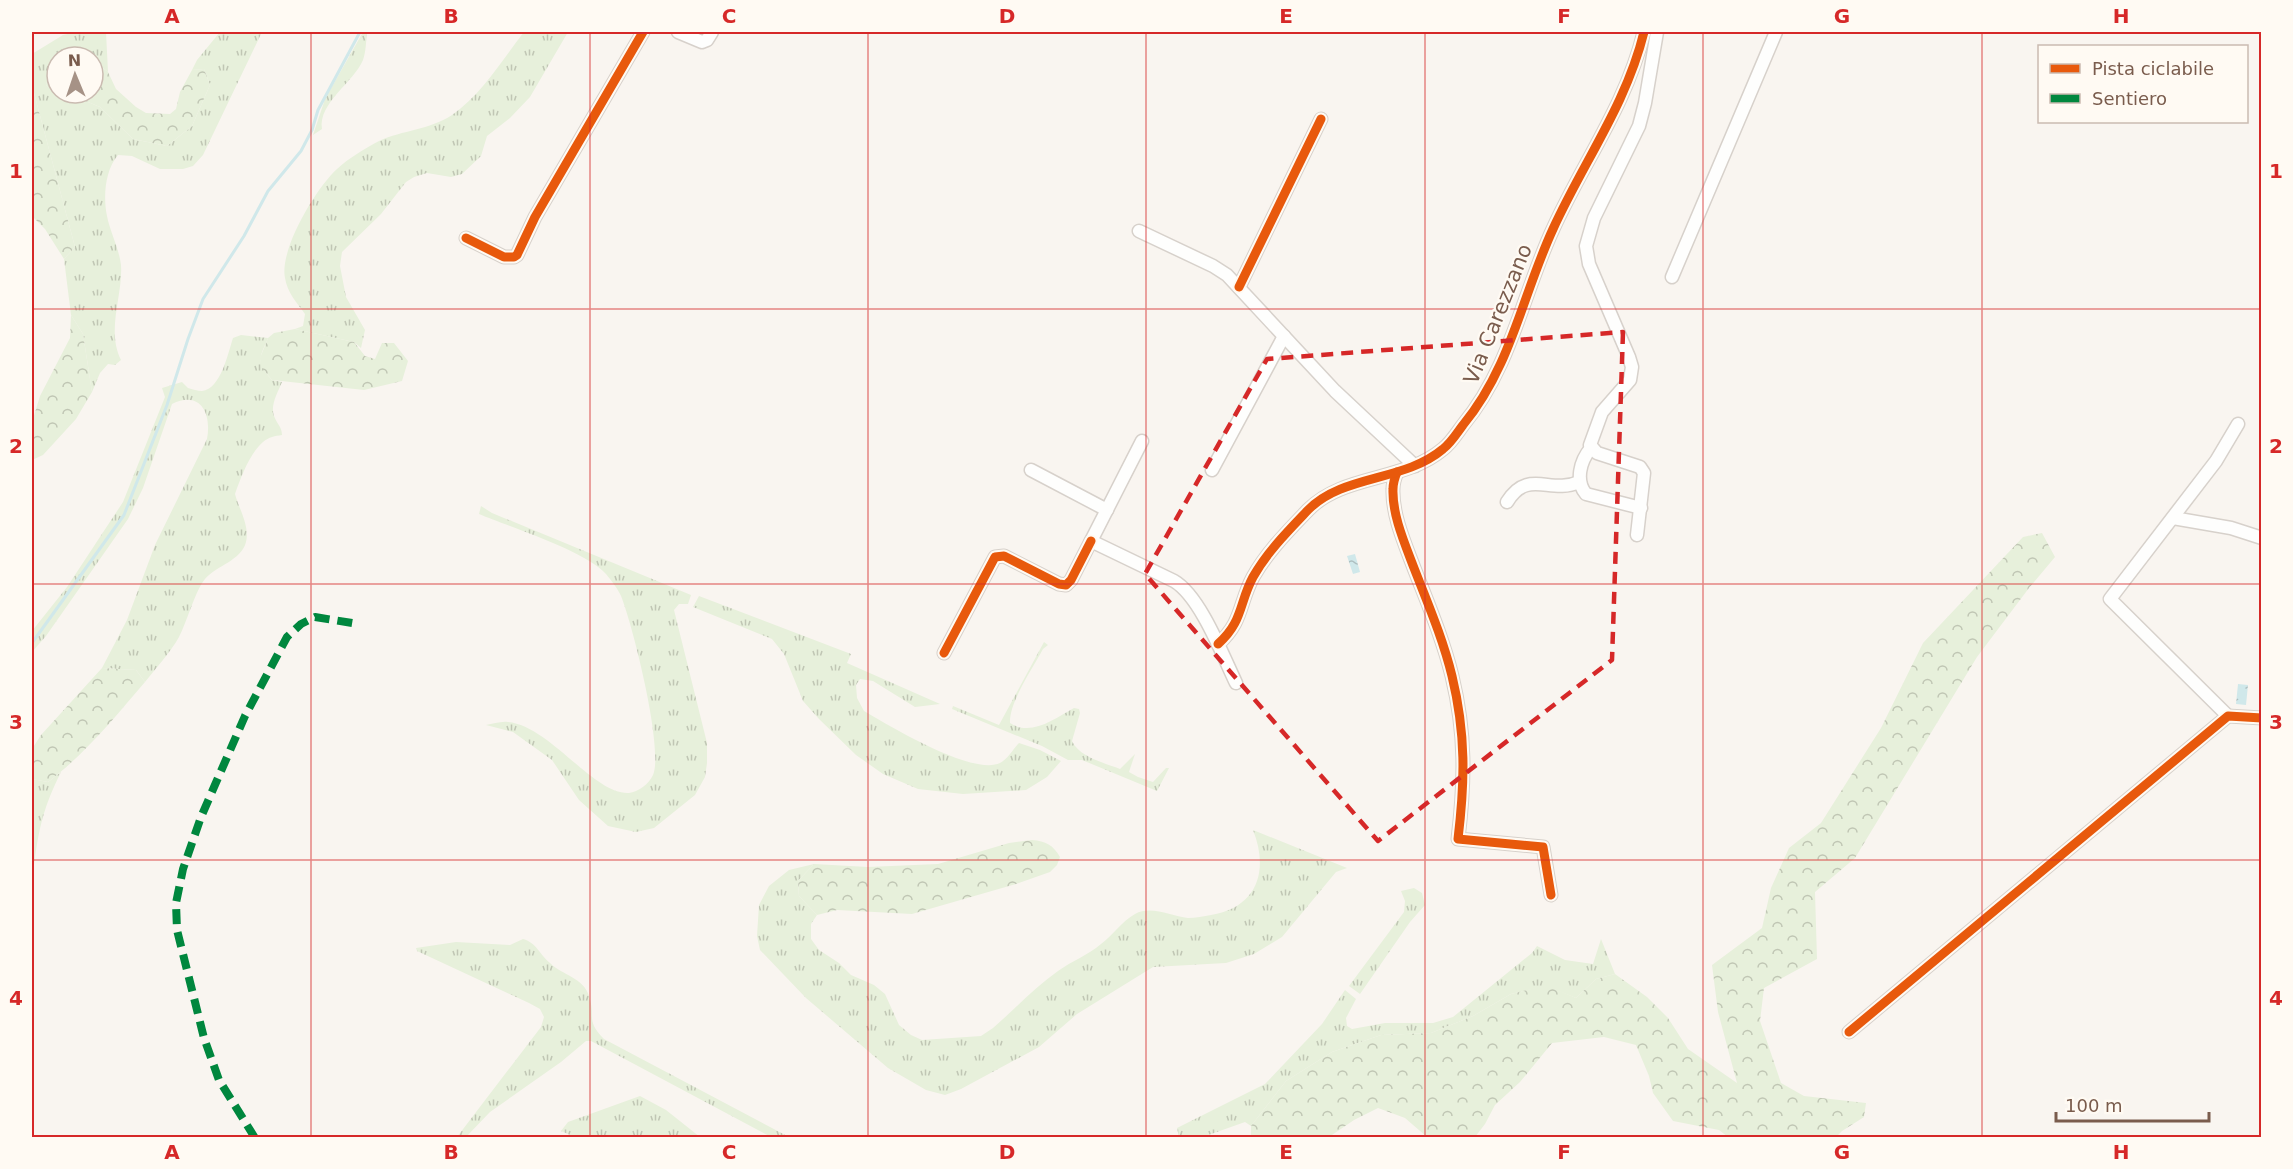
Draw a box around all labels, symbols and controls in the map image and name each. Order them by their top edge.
text: A [164,4,180,28]
text: B [443,4,459,28]
text: C [722,4,736,28]
text: D [999,4,1015,28]
text: E [1279,4,1293,28]
text: F [1557,4,1571,28]
text: G [1834,4,1850,28]
text: H [2113,4,2129,28]
north arrow [45,45,105,105]
legend [2038,45,2248,123]
text: N [67,51,82,70]
text: Pista ciclabile [2092,58,2214,79]
text: Sentiero [2092,88,2167,109]
text: 1 [9,159,23,183]
text: 1 [2269,159,2283,183]
street label: Via Carezzano [1459,240,1537,388]
text: 2 [9,434,23,458]
text: 2 [2269,434,2283,458]
text: 3 [9,710,23,734]
text: 3 [2269,710,2283,734]
text: 4 [9,986,23,1010]
text: 4 [2269,986,2283,1010]
scale bar [2056,1085,2209,1123]
text: 100 m [2065,1095,2123,1116]
text: A [164,1140,180,1164]
text: B [443,1140,459,1164]
text: C [722,1140,736,1164]
text: D [999,1140,1015,1164]
text: E [1279,1140,1293,1164]
text: F [1557,1140,1571,1164]
text: G [1834,1140,1850,1164]
text: H [2113,1140,2129,1164]

